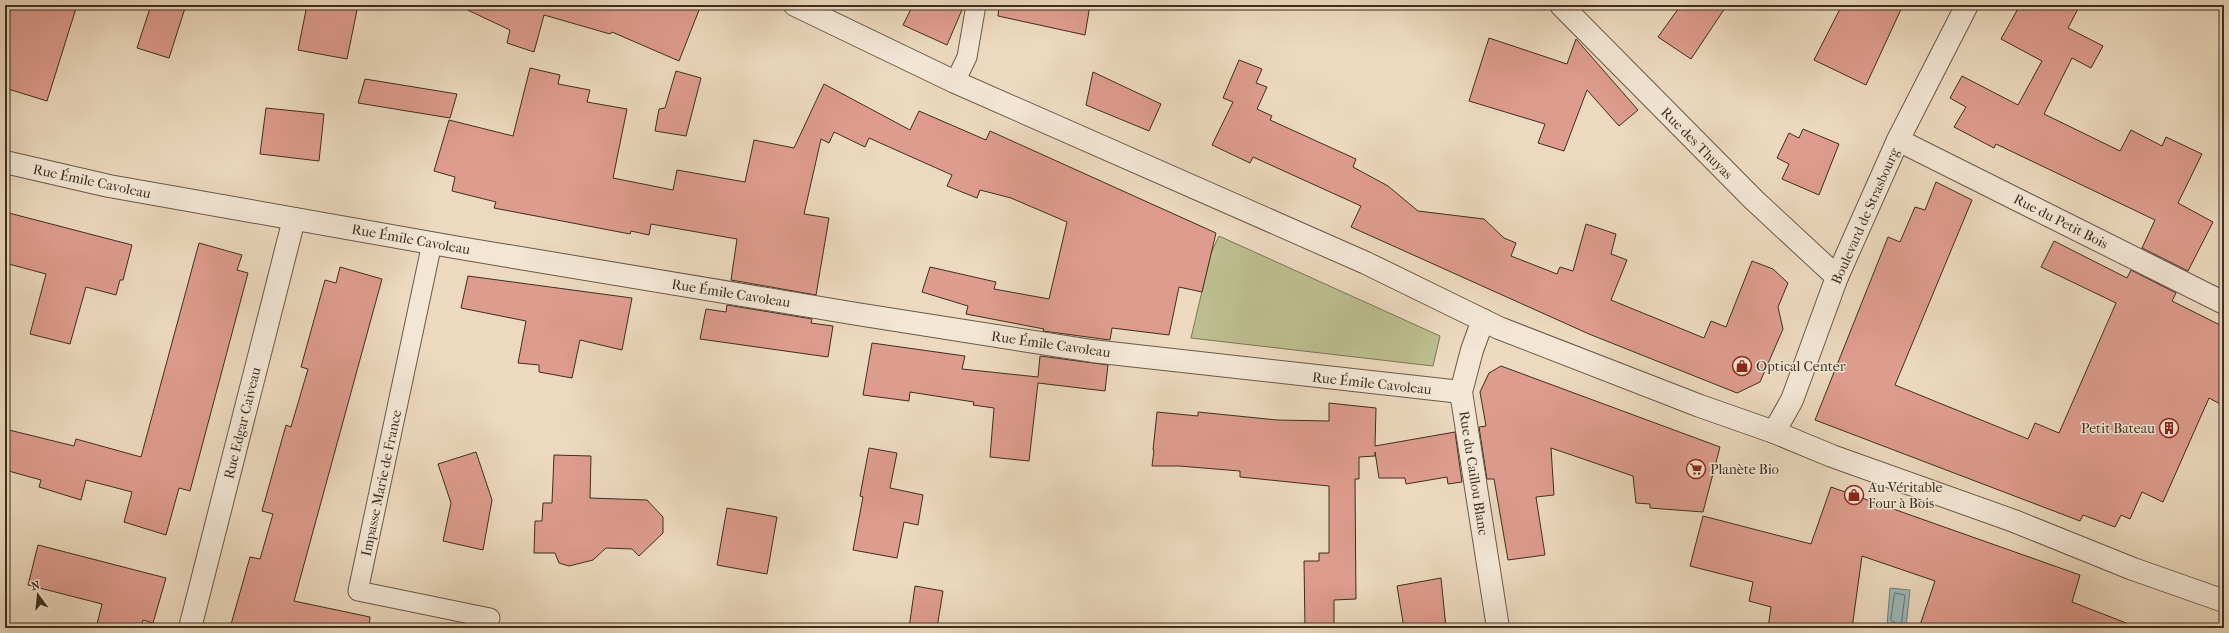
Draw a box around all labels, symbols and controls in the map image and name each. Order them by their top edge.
street label: Rue des Thuyas [1657,104,1736,183]
street label: Boulevard de Strasbourg [1828,145,1903,287]
street label: Rue Émile Cavoleau [31,160,153,202]
street label: Rue du Petit Bois [2011,190,2111,253]
street label: Rue Émile Cavoleau [350,220,472,258]
street label: Rue Émile Cavoleau [670,275,792,311]
street label: Rue Émile Cavoleau [990,327,1112,361]
shop icon: Optical Center [1731,355,1753,377]
place label: Optical Center [1756,358,1846,375]
street label: Rue Edgar Caiveau [220,365,265,481]
street label: Rue Émile Cavoleau [1311,368,1433,398]
street label: Impasse Marie de France [358,408,405,558]
street label: Rue du Caillou Blanc [1455,410,1492,536]
building icon: Petit Bateau [2158,417,2180,439]
place label: Petit Bateau [2081,420,2155,437]
supermarket icon: Planète Bio [1685,458,1707,480]
place label: Planète Bio [1710,461,1779,478]
place label: Au Véritable Four à Bois [1867,479,1943,512]
shop icon: Au Véritable Four à Bois [1843,484,1865,506]
north arrow [18,575,58,615]
text: N [30,578,42,593]

